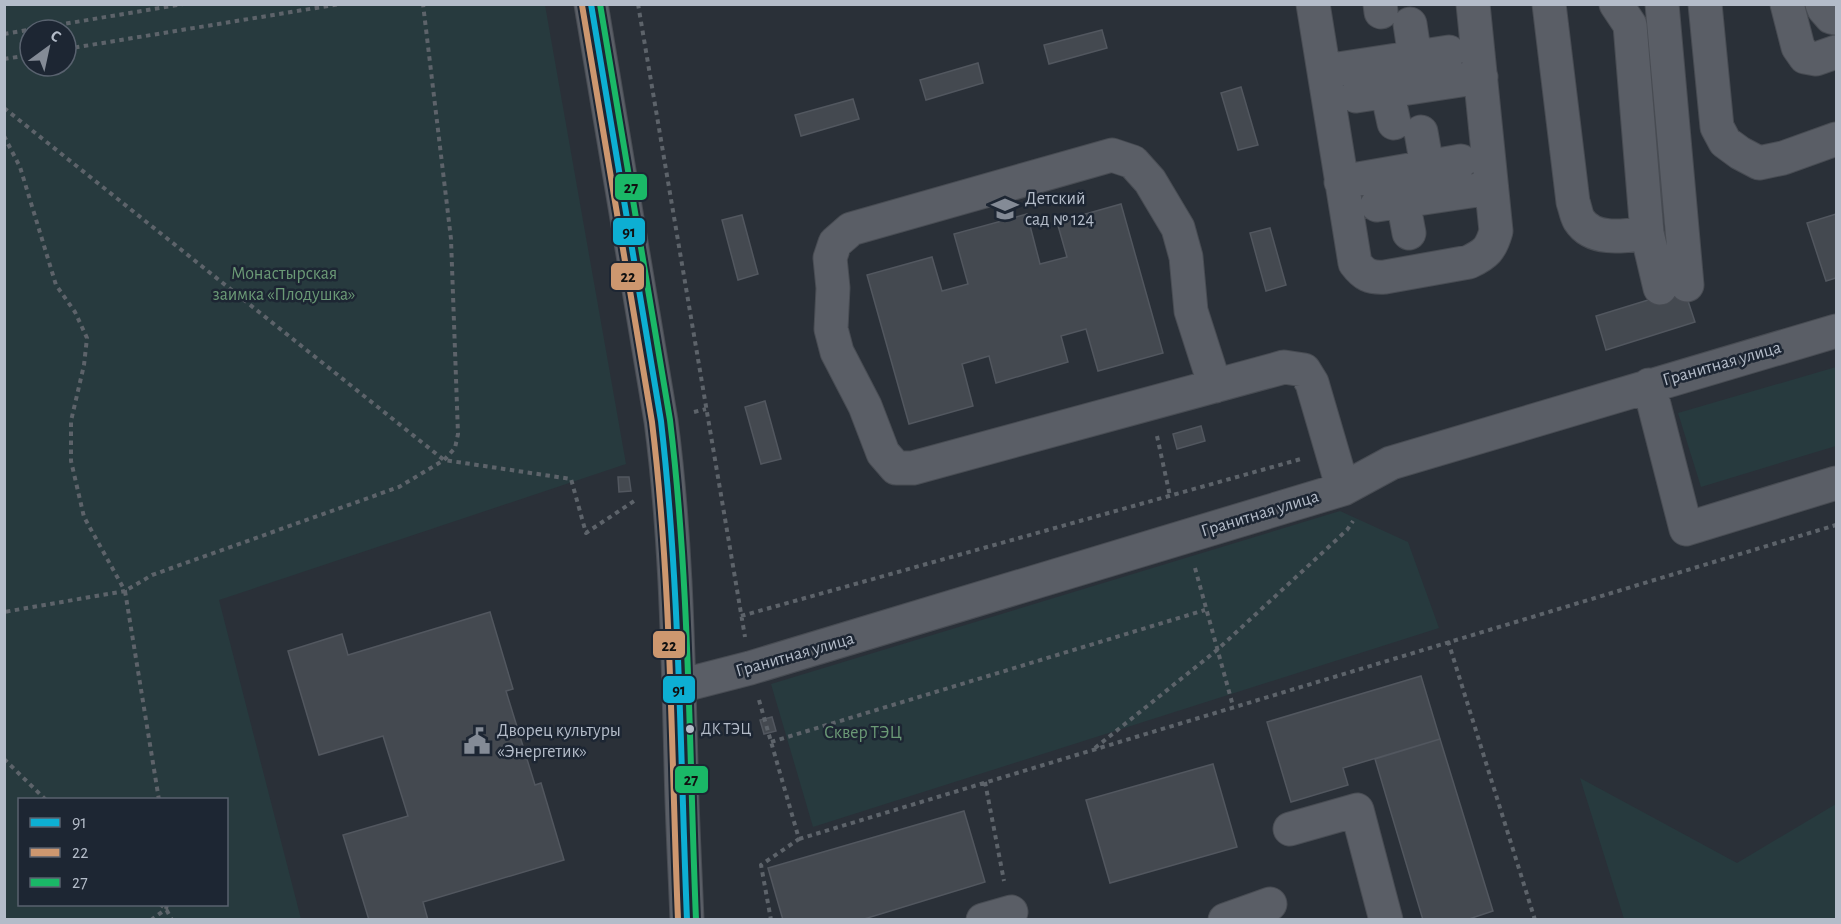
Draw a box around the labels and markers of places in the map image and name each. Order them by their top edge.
place label: Детский сад № 124 [1025,190,1094,229]
school or university icon: Детский сад № 124 [990,194,1020,224]
place label: ДК ТЭЦ [701,721,751,737]
place label: Дворец культуры «Энергетик» [497,722,621,761]
marker: ДК ТЭЦ [684,723,696,735]
public building icon: Дворец культуры «Энергетик» [462,726,492,756]

